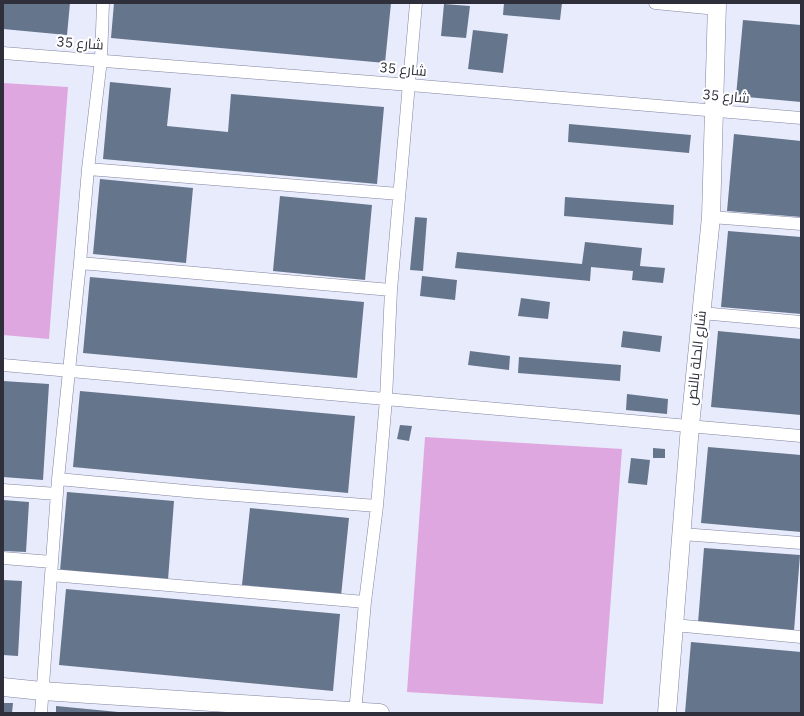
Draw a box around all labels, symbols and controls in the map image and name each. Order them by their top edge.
street label: شارع 35 [56,34,104,54]
street label: شارع 35 [379,60,427,80]
street label: شارع 35 [702,87,750,107]
street label: شارع الحلة بالنص [684,310,710,406]

